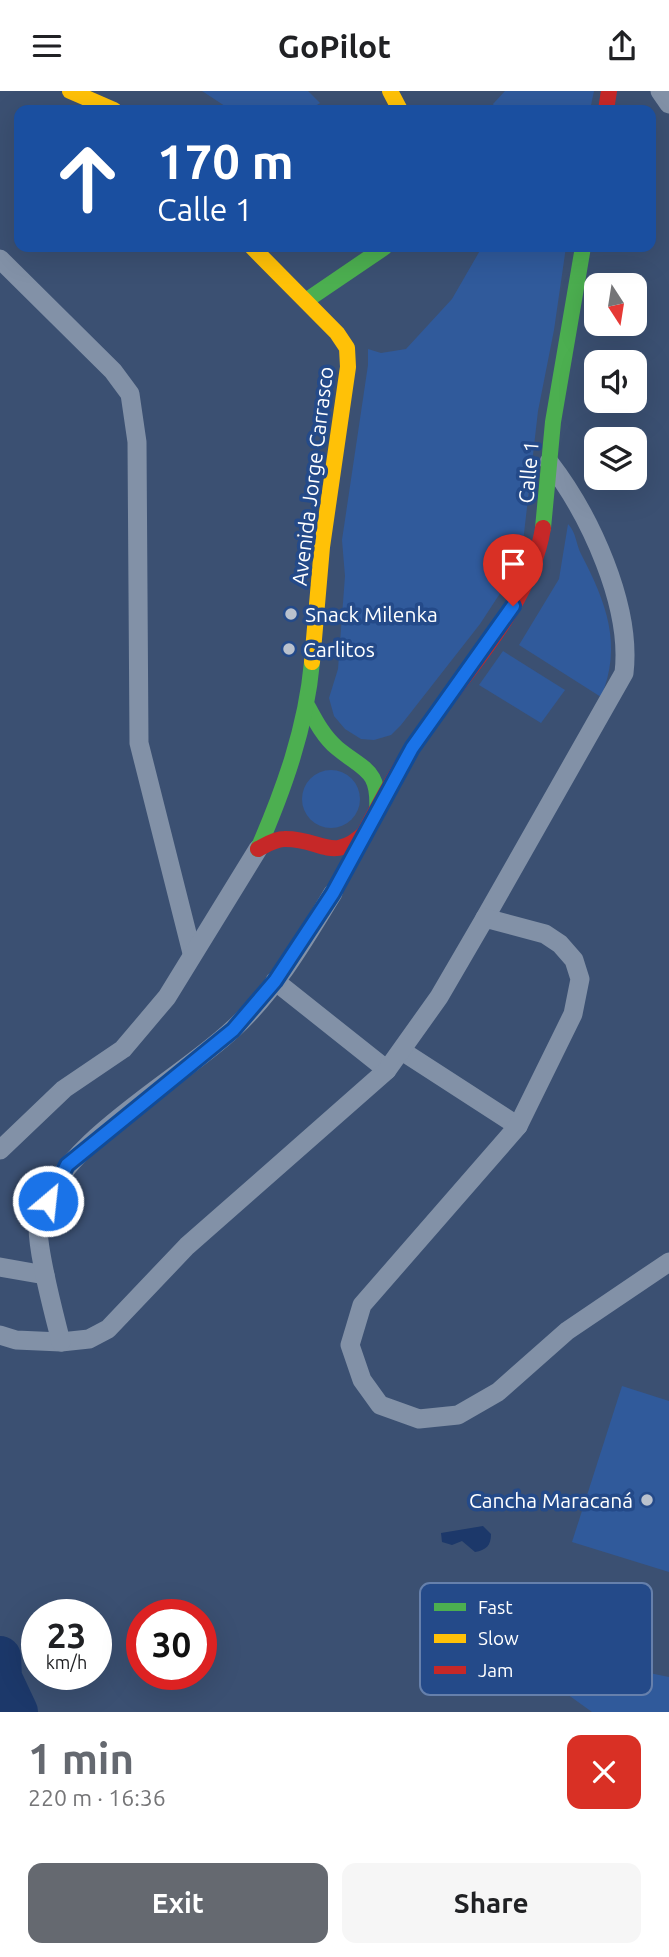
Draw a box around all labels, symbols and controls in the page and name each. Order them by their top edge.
icon: menu [28,27,66,65]
icon: share [603,27,641,65]
text: GoPilot [278,28,391,64]
icon: ahead [42,133,133,224]
text: 170 m [157,133,294,188]
text: Calle 1 [157,191,253,227]
north arrow [584,273,648,336]
map controls [584,273,647,490]
button: sound [584,350,647,413]
street label: Avenida Jorge Carrasco [287,365,337,587]
button: layers [584,427,647,490]
street label: Calle 1 [513,440,543,504]
pin [483,534,543,606]
icon: arrive [494,545,532,583]
place label: Snack Milenka [305,602,438,626]
marker: Snack Milenka [283,606,299,622]
place label: Carlitos [303,637,375,661]
marker: Carlitos [281,641,297,657]
position arrow [11,1164,85,1238]
place label: Cancha Maracaná [469,1488,633,1512]
marker: Cancha Maracaná [639,1492,655,1508]
legend [420,1583,652,1695]
text: Fast [478,1596,513,1618]
speed limit sign: 30 [126,1599,217,1690]
text: 23 [47,1615,86,1655]
text: Slow [478,1627,519,1649]
text: km/h [46,1652,87,1672]
text: Jam [478,1659,514,1681]
text: 1 min [28,1735,134,1782]
button: close [567,1735,641,1809]
text: 220 m · 16:36 [28,1785,166,1810]
button: Exit [28,1863,328,1943]
button: Share [342,1863,641,1943]

